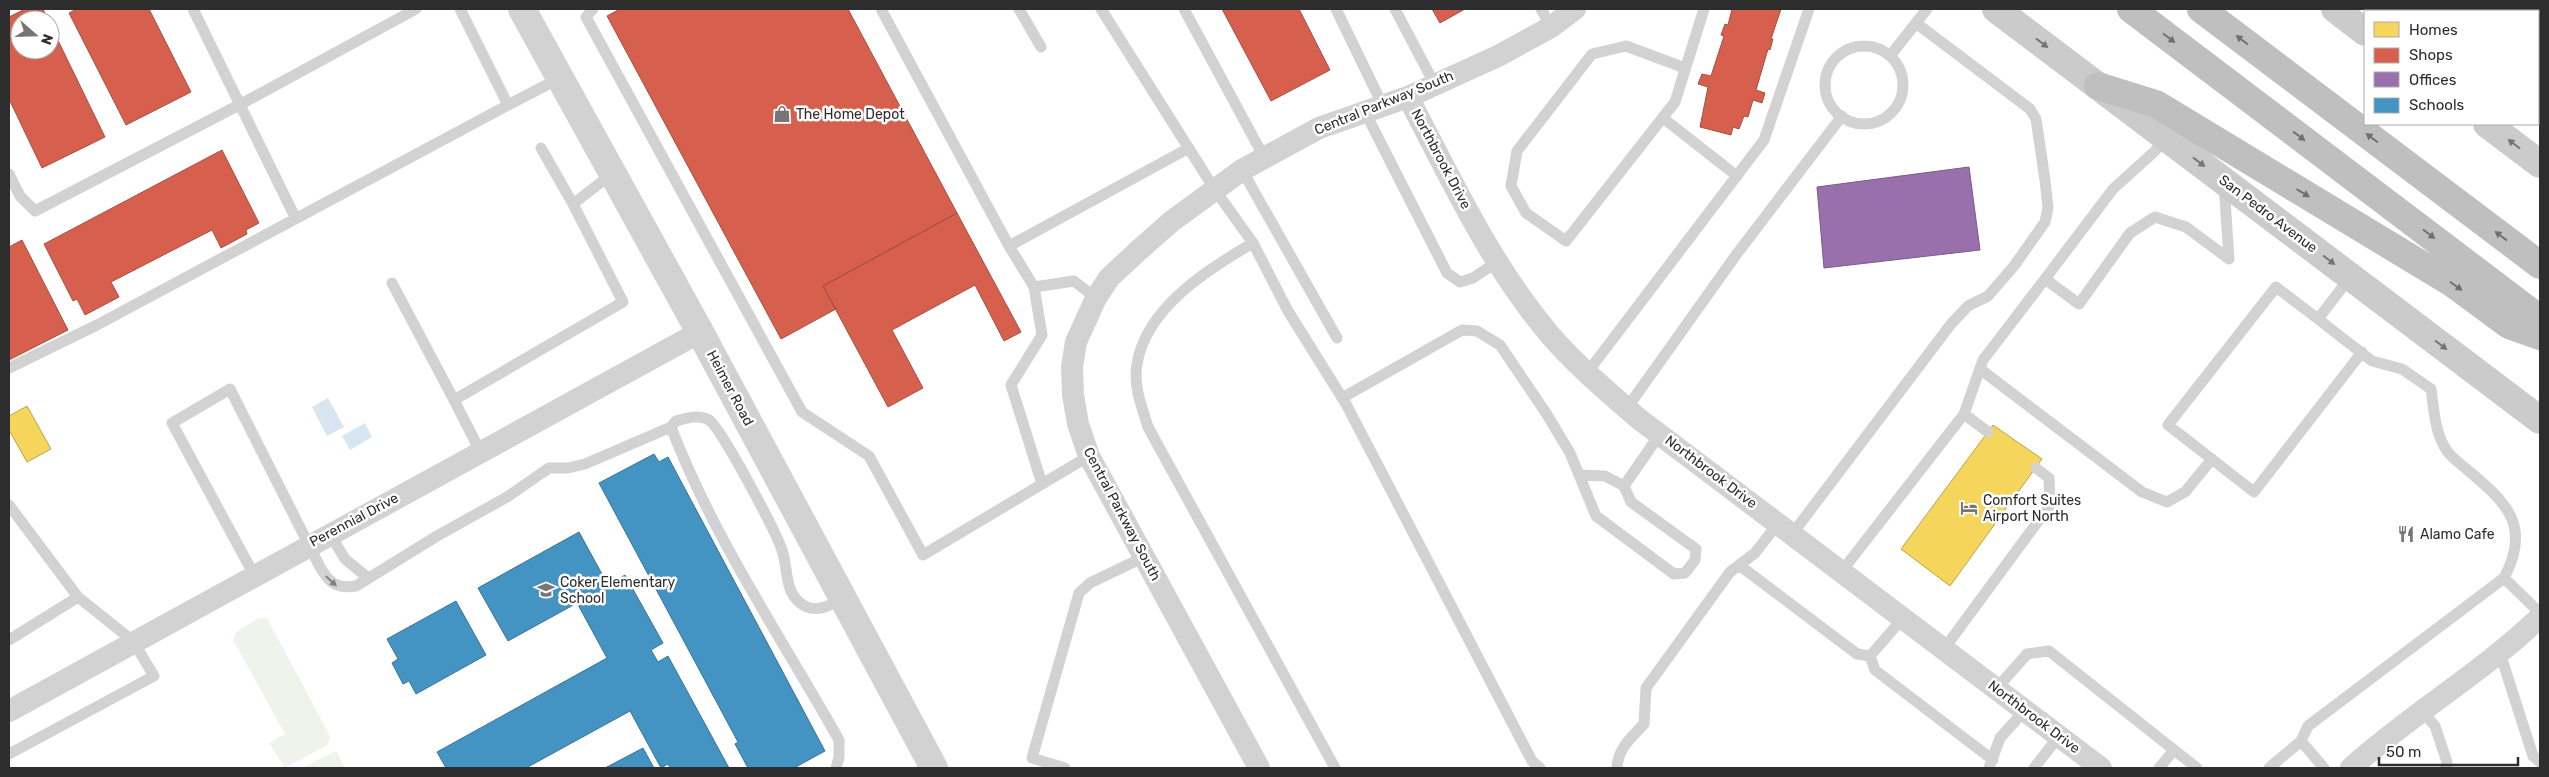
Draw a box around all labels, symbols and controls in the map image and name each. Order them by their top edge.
north arrow [10,10,60,60]
legend [2364,10,2539,125]
text: Homes [2409,21,2458,39]
text: N [37,32,56,47]
one-way arrow [2162,33,2176,43]
one-way arrow [2235,35,2249,45]
one-way arrow [2035,38,2049,48]
text: Shops [2409,46,2453,64]
street label: Central Parkway South [1312,67,1456,139]
text: Offices [2409,71,2457,89]
text: Schools [2409,96,2465,114]
shop icon: The Home Depot [772,104,792,124]
place label: The Home Depot [796,106,905,123]
street label: Northbrook Drive [1407,106,1475,212]
one-way arrow [2292,131,2306,141]
one-way arrow [2365,133,2379,143]
one-way arrow [2508,138,2521,149]
one-way arrow [2192,157,2206,167]
street label: San Pedro Avenue [2215,171,2321,257]
one-way arrow [2296,188,2309,197]
one-way arrow [2422,229,2436,239]
one-way arrow [2494,231,2508,241]
one-way arrow [2322,255,2336,265]
one-way arrow [2449,281,2463,291]
one-way arrow [2434,340,2448,350]
street label: Heimer Road [703,347,757,429]
street label: Northbrook Drive [1662,432,1761,512]
street label: Central Parkway South [1080,444,1164,584]
street label: Perennial Drive [307,489,402,551]
place label: Comfort Suites Airport North [1983,492,2081,525]
hotel icon: Comfort Suites Airport North [1959,498,1979,518]
restaurant icon: Alamo Cafe [2396,524,2416,544]
place label: Alamo Cafe [2420,526,2495,543]
place label: Coker Elementary School [560,574,675,607]
one-way arrow [325,575,337,586]
school or university icon: Coker Elementary School [536,580,556,600]
street label: Northbrook Drive [1985,677,2084,757]
scale bar [2379,734,2518,766]
text: 50 m [2386,743,2421,761]

